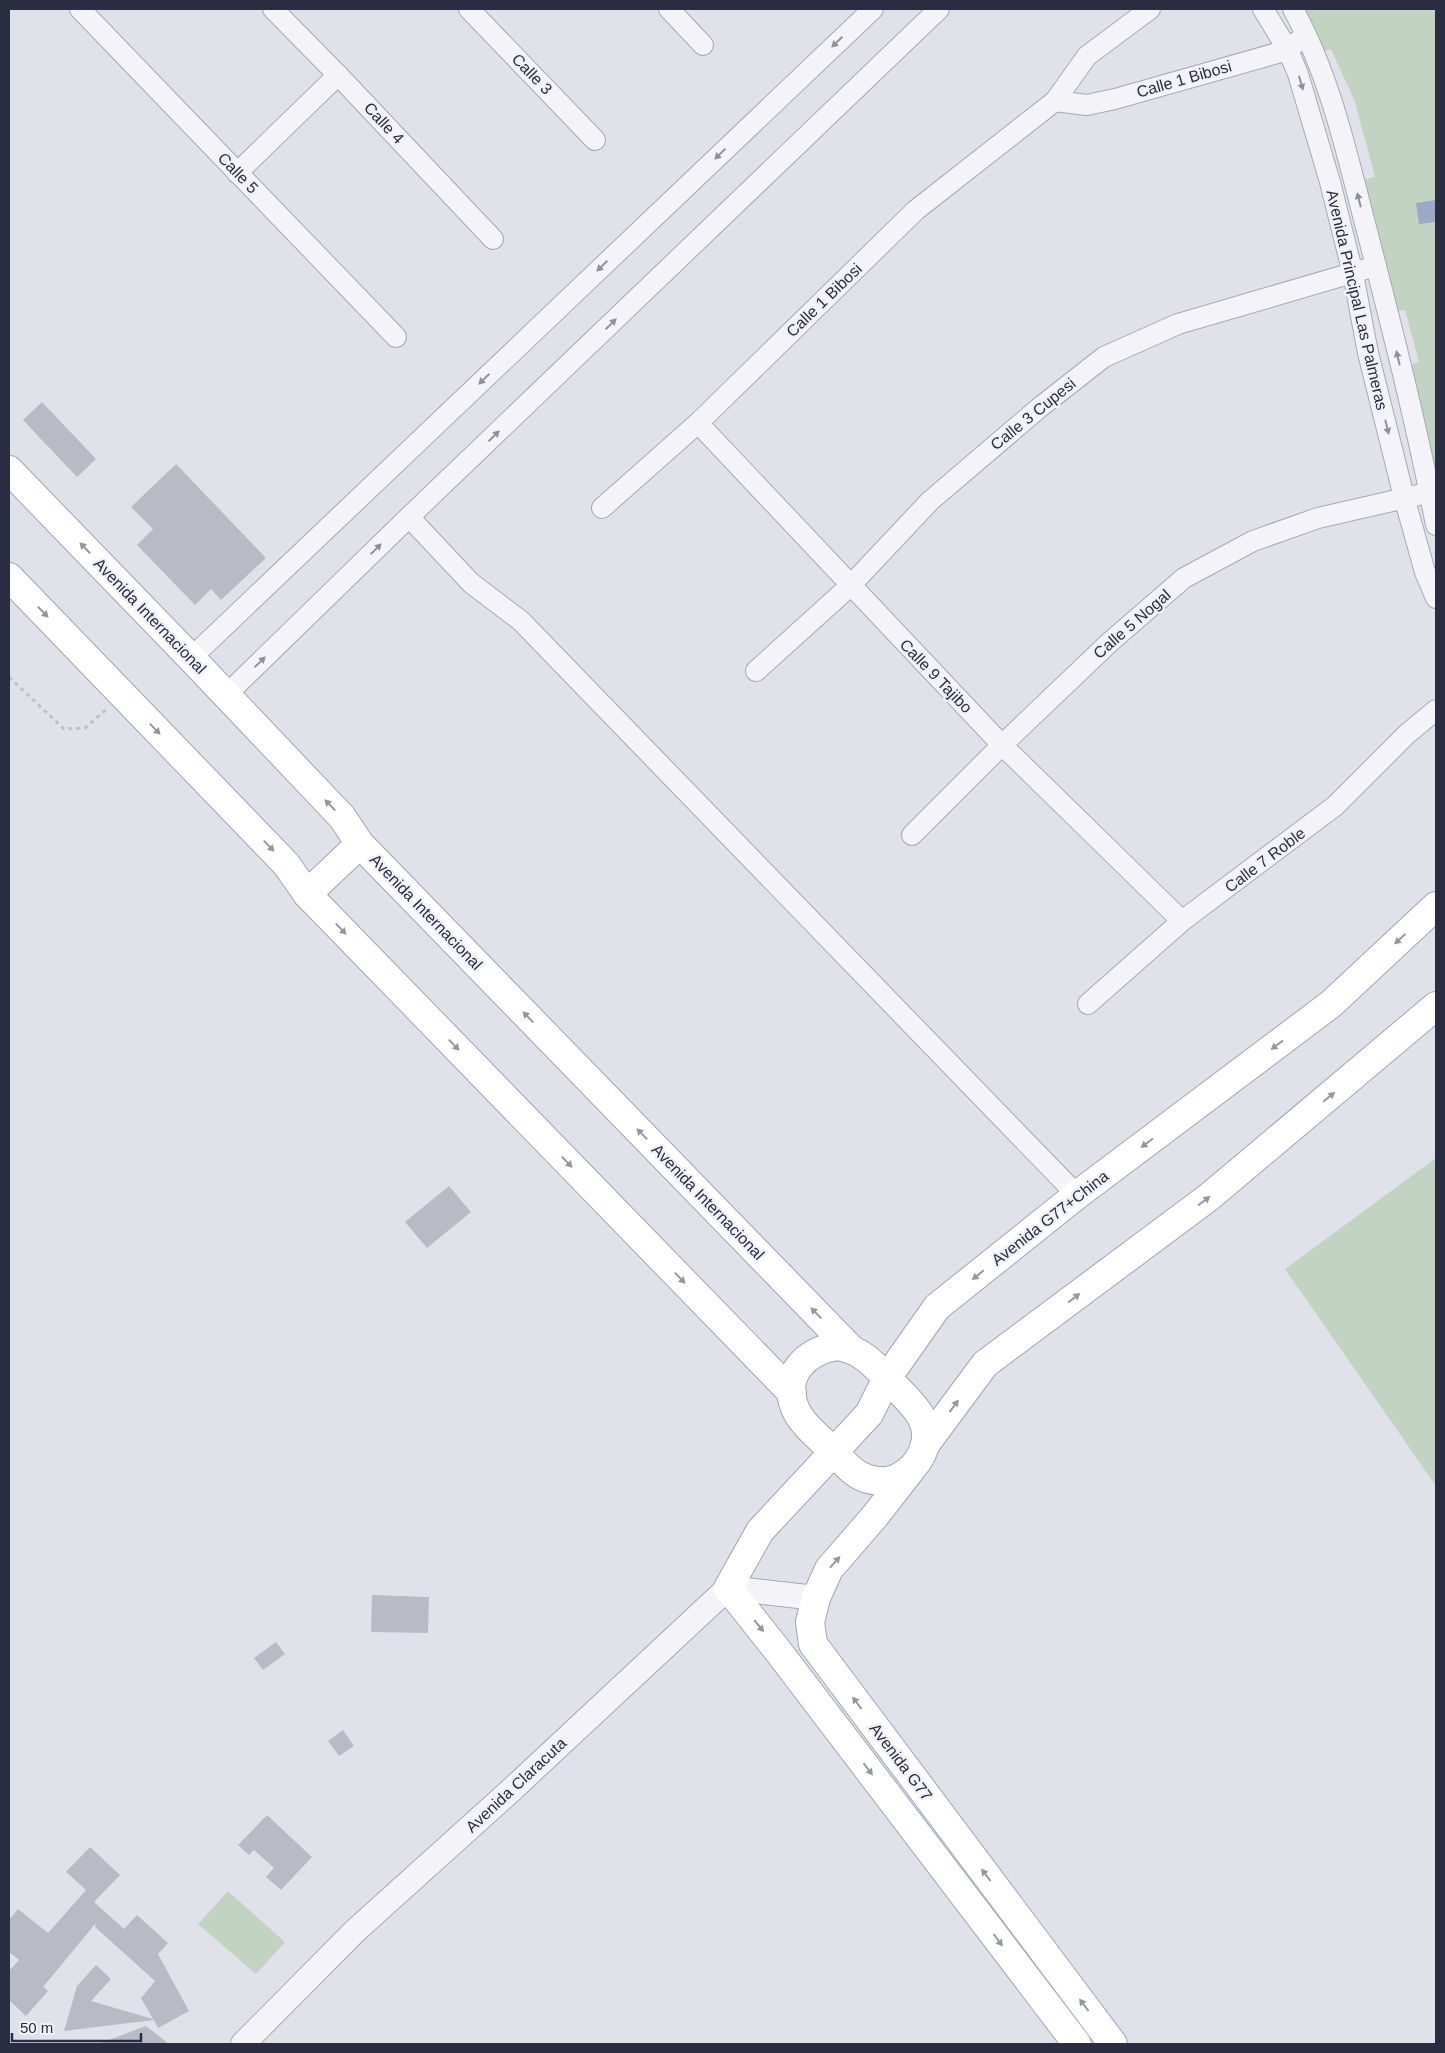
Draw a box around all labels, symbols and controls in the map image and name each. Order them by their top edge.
one-way arrow [832,36,844,48]
street label: Calle 3 [509,50,555,98]
street label: Calle 1 Bibosi [1135,57,1233,101]
one-way arrow [1297,76,1305,91]
street label: Calle 4 [361,99,407,147]
one-way arrow [714,148,726,160]
street label: Calle 5 [215,149,261,197]
street label: Avenida Principal Las Palmeras [1323,188,1391,412]
one-way arrow [1355,193,1363,208]
one-way arrow [596,260,608,272]
street label: Calle 1 Bibosi [783,260,865,340]
one-way arrow [605,318,617,330]
one-way arrow [1394,351,1402,366]
one-way arrow [479,373,491,385]
street label: Calle 3 Cupesi [987,375,1079,453]
one-way arrow [1383,420,1391,435]
one-way arrow [487,430,499,442]
one-way arrow [79,543,91,555]
one-way arrow [370,543,382,555]
street label: Avenida Internacional [91,555,209,677]
street label: Calle 5 Nogal [1090,586,1174,662]
one-way arrow [37,606,49,618]
street label: Calle 9 Tajibo [897,636,975,716]
one-way arrow [254,656,266,668]
one-way arrow [149,723,161,735]
one-way arrow [324,800,336,812]
street label: Calle 7 Roble [1222,824,1309,896]
one-way arrow [263,839,275,851]
street label: Avenida Internacional [367,851,485,973]
one-way arrow [334,923,346,935]
one-way arrow [1395,933,1407,945]
one-way arrow [523,1012,535,1024]
one-way arrow [448,1039,460,1051]
one-way arrow [1271,1039,1284,1050]
one-way arrow [1322,1091,1335,1102]
one-way arrow [636,1128,648,1140]
one-way arrow [1141,1137,1154,1148]
street label: Avenida Internacional [649,1141,767,1263]
one-way arrow [561,1156,573,1168]
street label: Avenida G77+China [988,1167,1112,1269]
one-way arrow [1197,1196,1211,1206]
one-way arrow [971,1269,984,1280]
one-way arrow [674,1272,686,1284]
one-way arrow [1067,1293,1081,1303]
one-way arrow [810,1307,822,1319]
one-way arrow [949,1399,959,1413]
one-way arrow [829,1556,841,1568]
one-way arrow [753,1619,764,1632]
one-way arrow [852,1696,862,1710]
street label: Avenida G77 [866,1720,936,1804]
street label: Avenida Claracuta [462,1734,570,1836]
one-way arrow [863,1762,873,1776]
one-way arrow [981,1869,992,1882]
one-way arrow [993,1933,1003,1947]
one-way arrow [1079,1998,1089,2012]
scale bar [12,2010,141,2042]
text: 50 m [20,2019,53,2036]

